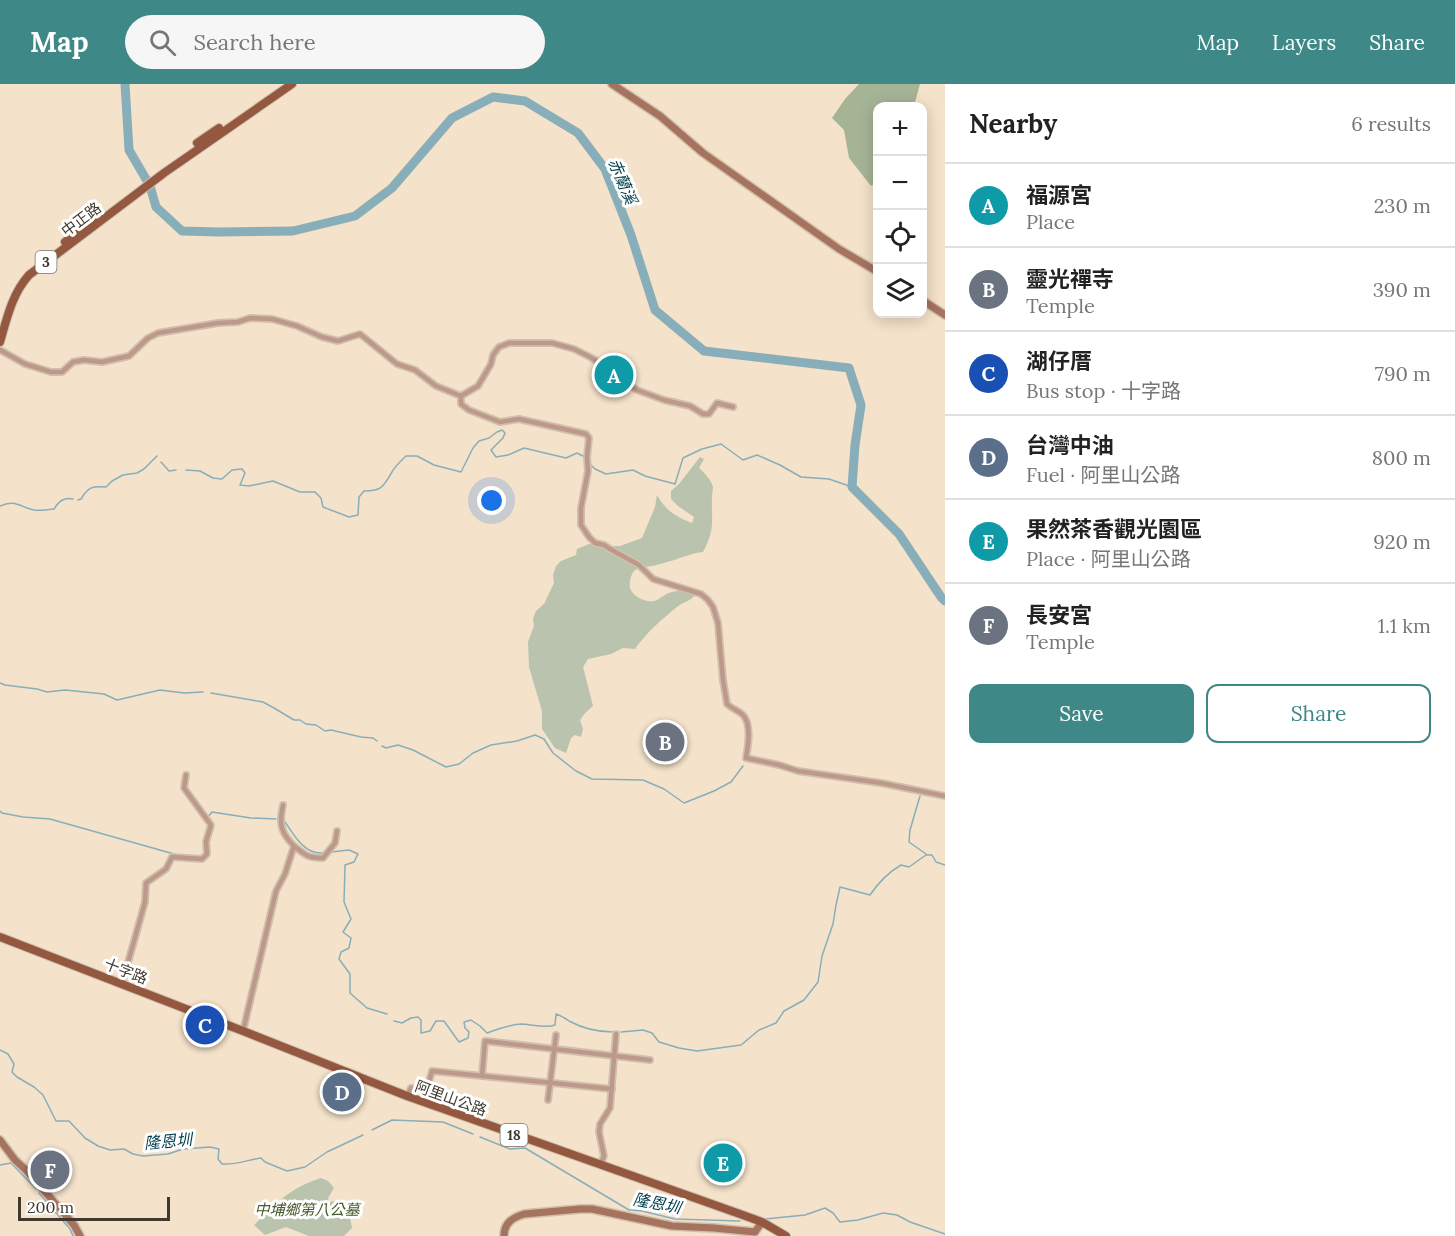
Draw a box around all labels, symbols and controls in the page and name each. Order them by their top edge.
search box [125,15,545,69]
text: Map [30,24,89,60]
icon: search [146,26,179,59]
text: Search here [194,28,316,56]
text: Map [1196,29,1239,56]
text: Layers [1272,29,1336,56]
text: Share [1369,29,1425,56]
map controls [873,102,927,318]
button: + [873,102,927,156]
text: Nearby [969,107,1057,140]
text: 6 results [1351,111,1431,136]
water label: 赤蘭溪 [604,155,642,209]
button: − [873,156,927,210]
text: 福源宮 [1026,181,1092,209]
text: A [982,193,995,218]
text: 230 m [1374,193,1431,218]
street label: 中正路 [57,198,105,240]
text: Place [1026,209,1075,234]
button: locate [873,210,927,264]
road number: 3 [36,251,57,273]
button: layers [873,264,927,318]
text: 靈光禪寺 [1026,265,1114,293]
text: B [982,277,995,302]
text: 390 m [1373,277,1431,302]
text: Temple [1026,293,1095,318]
text: 湖仔厝 [1026,347,1092,375]
pin: A [594,352,634,398]
text: C [982,361,995,386]
text: 790 m [1375,361,1431,386]
text: Bus stop · 十字路 [1026,378,1181,403]
text: 台灣中油 [1026,431,1114,459]
text: D [981,445,996,470]
text: 800 m [1372,445,1431,470]
text: Fuel · 阿里山公路 [1026,462,1181,487]
your location [477,486,506,515]
text: 果然茶香觀光園區 [1026,515,1202,543]
text: E [982,529,995,554]
text: 920 m [1373,529,1431,554]
text: Place · 阿里山公路 [1026,546,1191,571]
text: 長安宮 [1026,601,1092,629]
text: F [983,613,994,638]
text: 1.1 km [1378,613,1431,638]
text: Temple [1026,629,1095,654]
button: Save [969,684,1194,743]
button: Share [1206,684,1431,743]
pin: B [646,720,684,764]
street label: 十字路 [102,954,150,988]
pin: C [186,1002,224,1048]
pin: D [322,1070,362,1114]
street label: 阿里山公路 [413,1076,489,1120]
road number: 18 [500,1124,528,1146]
water label: 隆恩圳 [143,1129,195,1153]
pin: E [704,1140,742,1186]
pin: F [31,1148,70,1192]
water label: 隆恩圳 [632,1189,684,1218]
scale bar [18,1194,170,1222]
text: 200 m [27,1197,74,1217]
park label: 中埔鄉第八公墓 [254,1200,362,1219]

